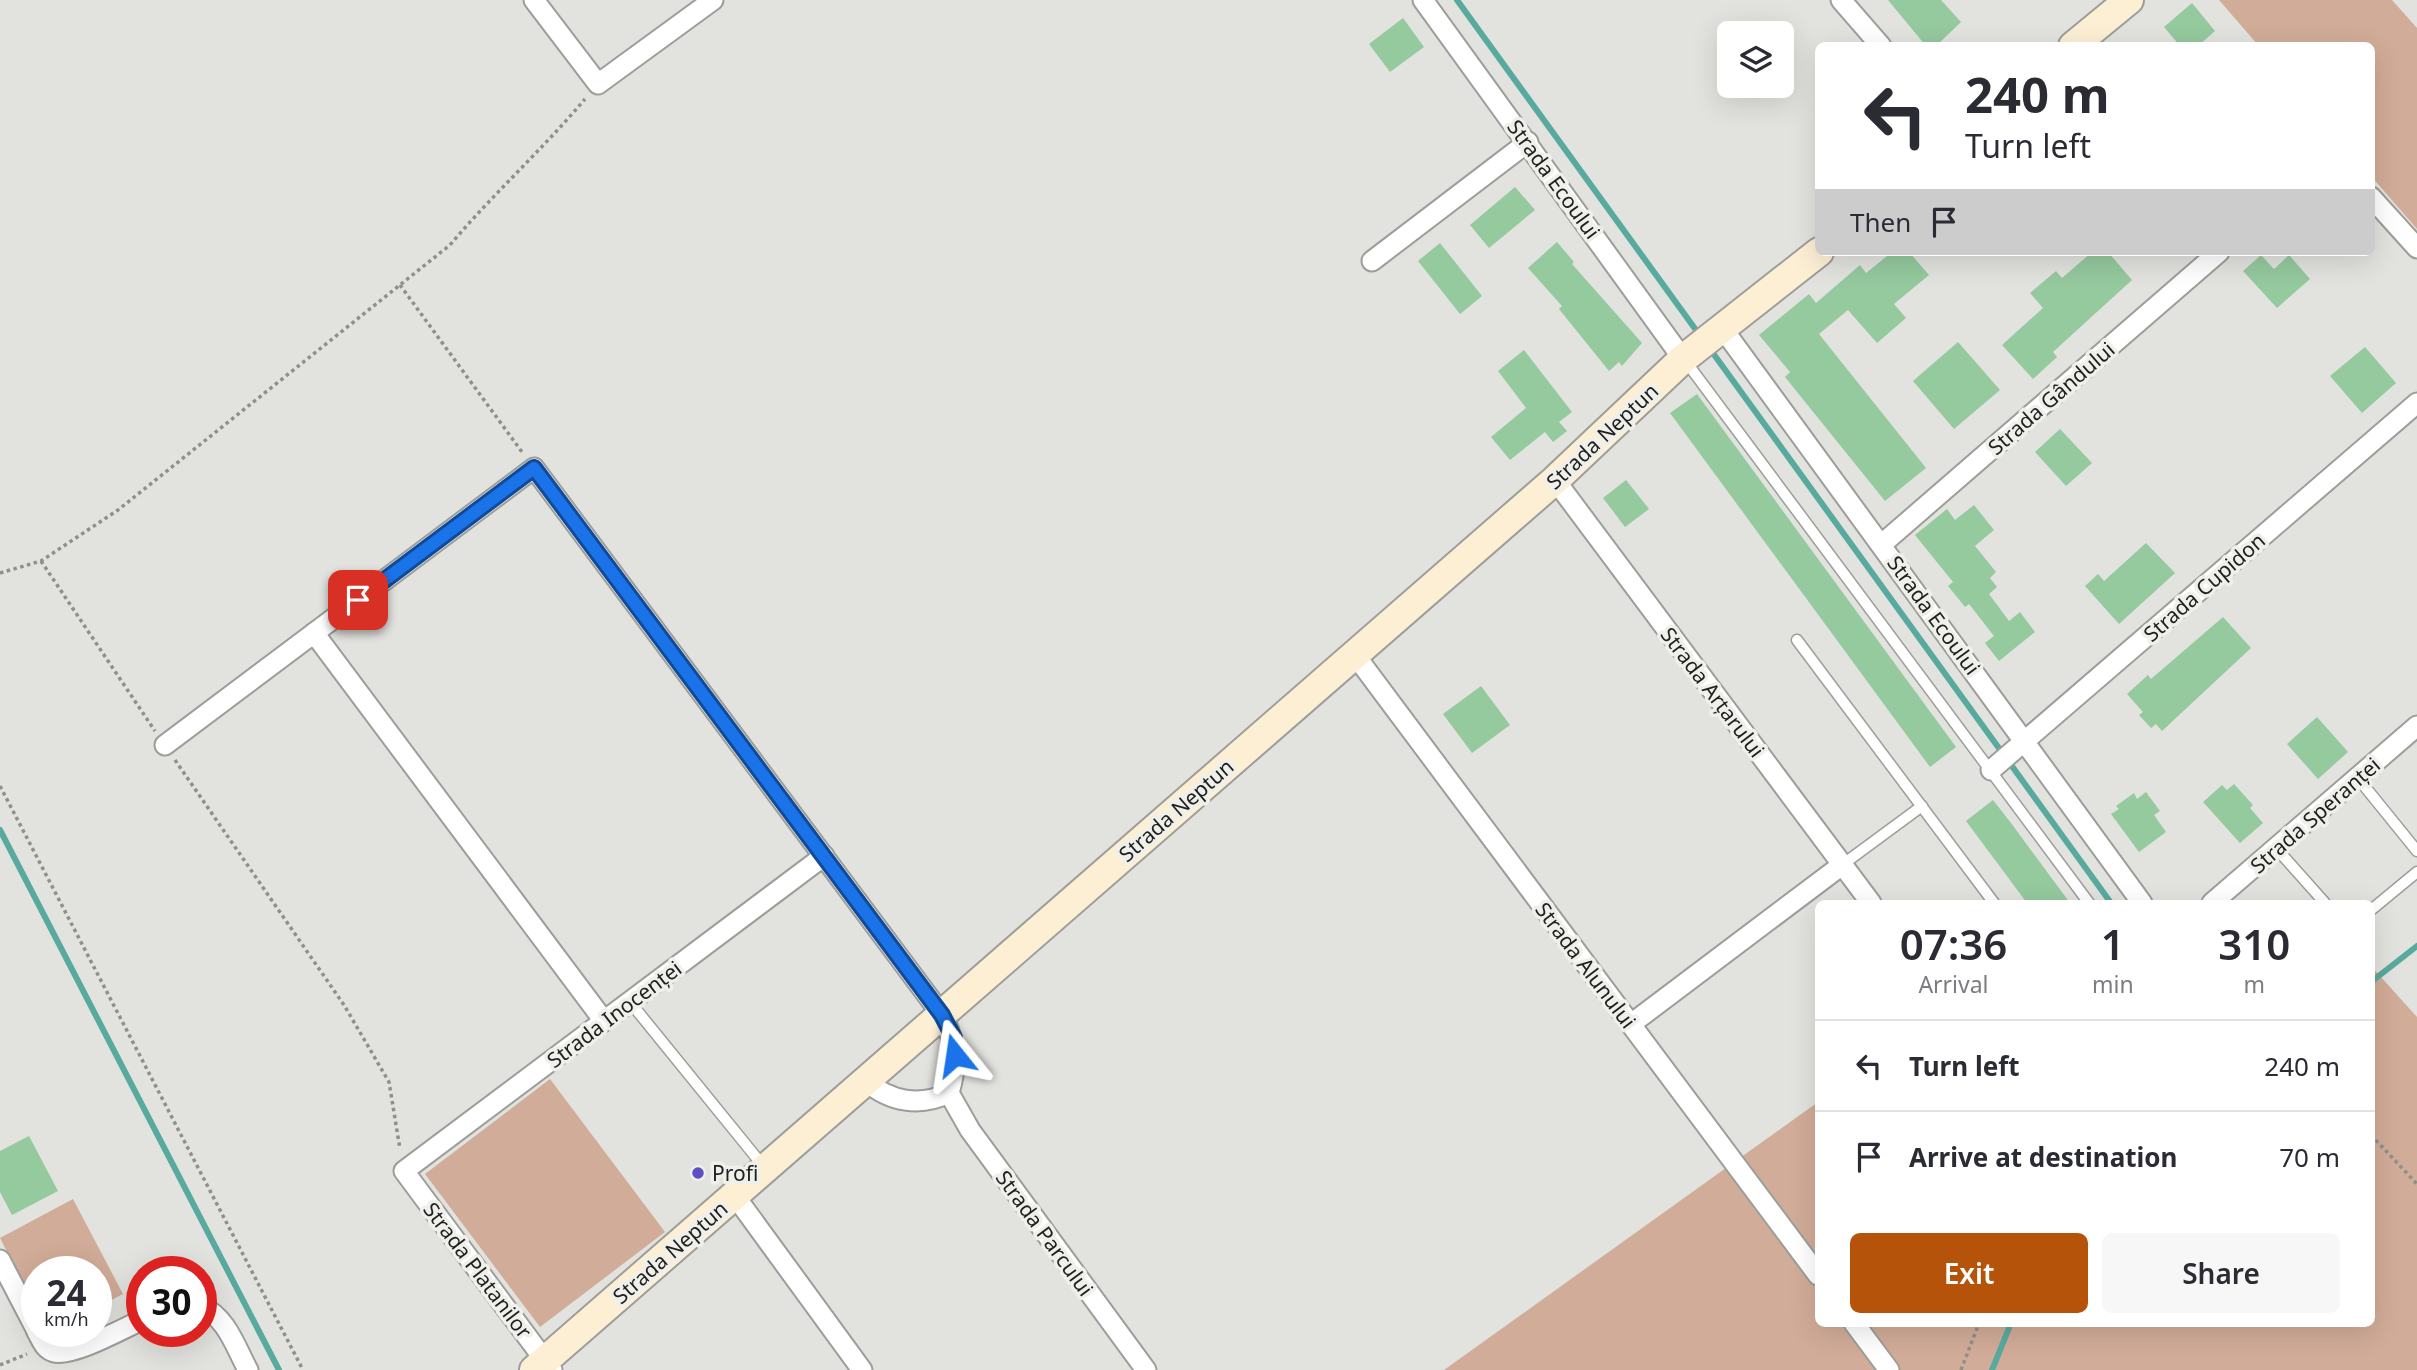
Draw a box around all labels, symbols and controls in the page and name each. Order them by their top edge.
map controls [1717,21,1794,98]
button: layers [1717,21,1794,98]
text: 240 m [1965,61,2110,127]
icon: left [1850,70,1941,161]
street label: Strada Ecoului [1501,114,1607,244]
text: Turn left [1965,124,2091,167]
icon: arrive [1925,203,1963,241]
text: Then [1850,204,1911,240]
street label: Strada Gândului [1982,335,2120,461]
street label: Strada Neptun [1540,377,1664,495]
street label: Strada Cupidon [2137,526,2271,648]
street label: Strada Ecoului [1881,550,1987,680]
pin [328,570,388,630]
icon: arrive [339,581,377,619]
street label: Strada Arțarului [1655,621,1771,763]
street label: Strada Speranței [2244,751,2386,879]
street label: Strada Neptun [1113,752,1239,868]
street label: Strada Alunului [1529,896,1643,1034]
text: 07:36 [1900,915,2007,972]
text: 1 [2101,915,2125,972]
text: 310 [2218,915,2290,972]
street label: Strada Inocenței [541,954,687,1074]
text: Arrival [1918,968,1989,1000]
text: min [2092,968,2134,1000]
text: m [2244,968,2265,1000]
position arrow [918,1018,992,1092]
icon: left [1850,1047,1888,1085]
text: Turn left [1909,1048,2020,1084]
text: 240 m [2264,1048,2340,1084]
icon: arrive [1850,1138,1888,1176]
text: Arrive at destination [1909,1139,2178,1175]
text: 70 m [2279,1139,2340,1175]
place label: Profi [712,1159,758,1187]
marker: Profi [690,1165,706,1181]
street label: Strada Parcului [990,1165,1100,1301]
street label: Strada Neptun [607,1194,733,1310]
street label: Strada Platanilor [418,1196,539,1344]
button: Exit [1850,1233,2088,1313]
button: Share [2102,1233,2340,1313]
speed limit sign: 30 [126,1256,217,1347]
text: 24 [46,1269,87,1316]
text: km/h [44,1307,89,1331]

